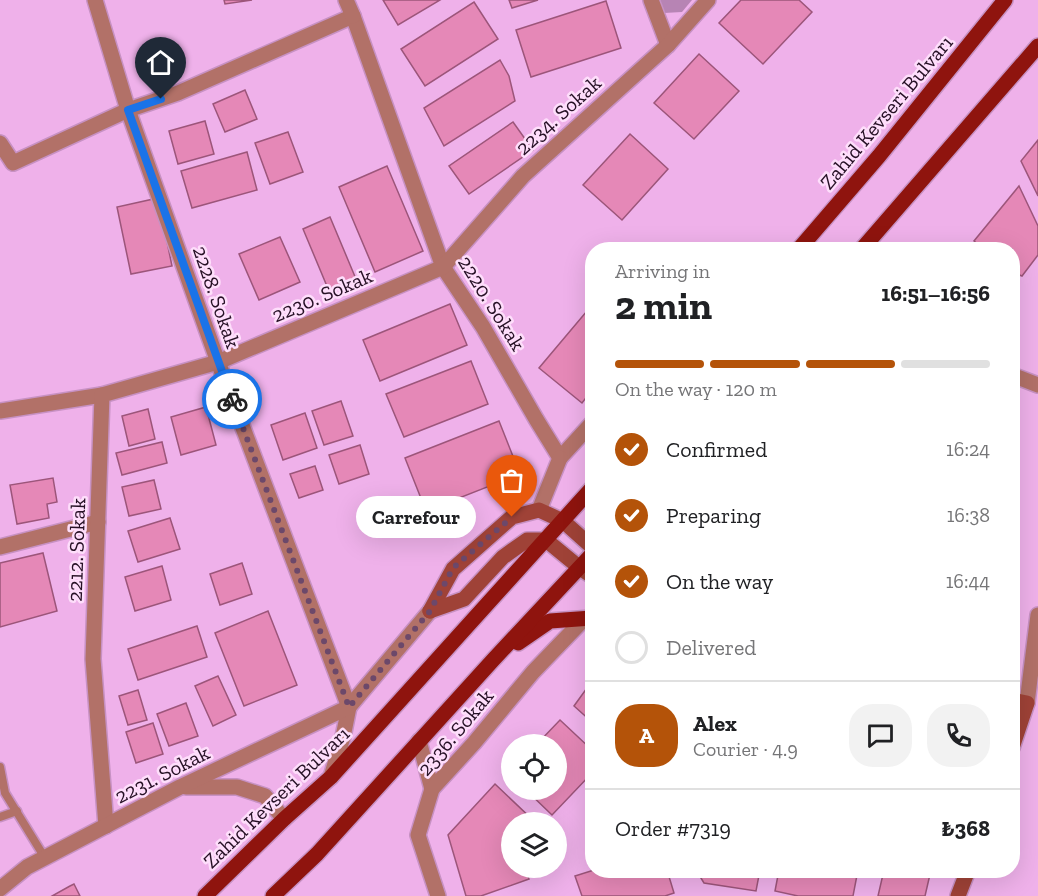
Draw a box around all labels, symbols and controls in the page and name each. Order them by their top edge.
street label: Zahid Kevseri Bulvarı [814,30,958,194]
pin [135,37,186,99]
icon: home [144,46,177,79]
street label: 2234. Sokak [510,70,606,160]
street label: 2228. Sokak [188,242,246,352]
street label: 2220. Sokak [453,251,531,355]
text: Arriving in [615,259,710,283]
street label: 2230. Sokak [268,263,376,327]
text: 16:51–16:56 [881,280,990,307]
text: 2 min [615,282,712,329]
courier [202,369,262,429]
text: On the way · 120 m [615,377,777,401]
icon: bike [216,383,249,416]
icon: check [615,433,648,466]
text: Confirmed [666,436,767,463]
text: 16:24 [946,437,990,461]
pin [486,455,537,517]
icon: bag [495,464,528,497]
callout: Carrefour [356,496,476,538]
street label: 2212. Sokak [62,498,90,602]
icon: check [615,499,648,532]
text: Preparing [666,502,761,529]
text: 16:38 [947,503,990,527]
text: Carrefour [372,505,460,529]
icon: check [615,565,648,598]
text: On the way [666,568,773,595]
text: 16:44 [946,569,990,593]
text: Delivered [666,634,756,661]
street label: 2336. Sokak [412,684,498,780]
button: chat [849,704,912,767]
button: phone [927,704,990,767]
text: Alex [693,710,737,737]
street label: Zahid Kevseri Bulvarı [198,721,354,873]
text: A [639,722,654,749]
map controls [501,734,567,878]
button: locate [501,734,567,800]
text: Courier · 4.9 [693,737,798,761]
street label: 2231. Sokak [110,739,214,809]
button: layers [501,812,567,878]
text: Order #7319 [615,815,731,842]
text: ₺368 [941,815,990,842]

